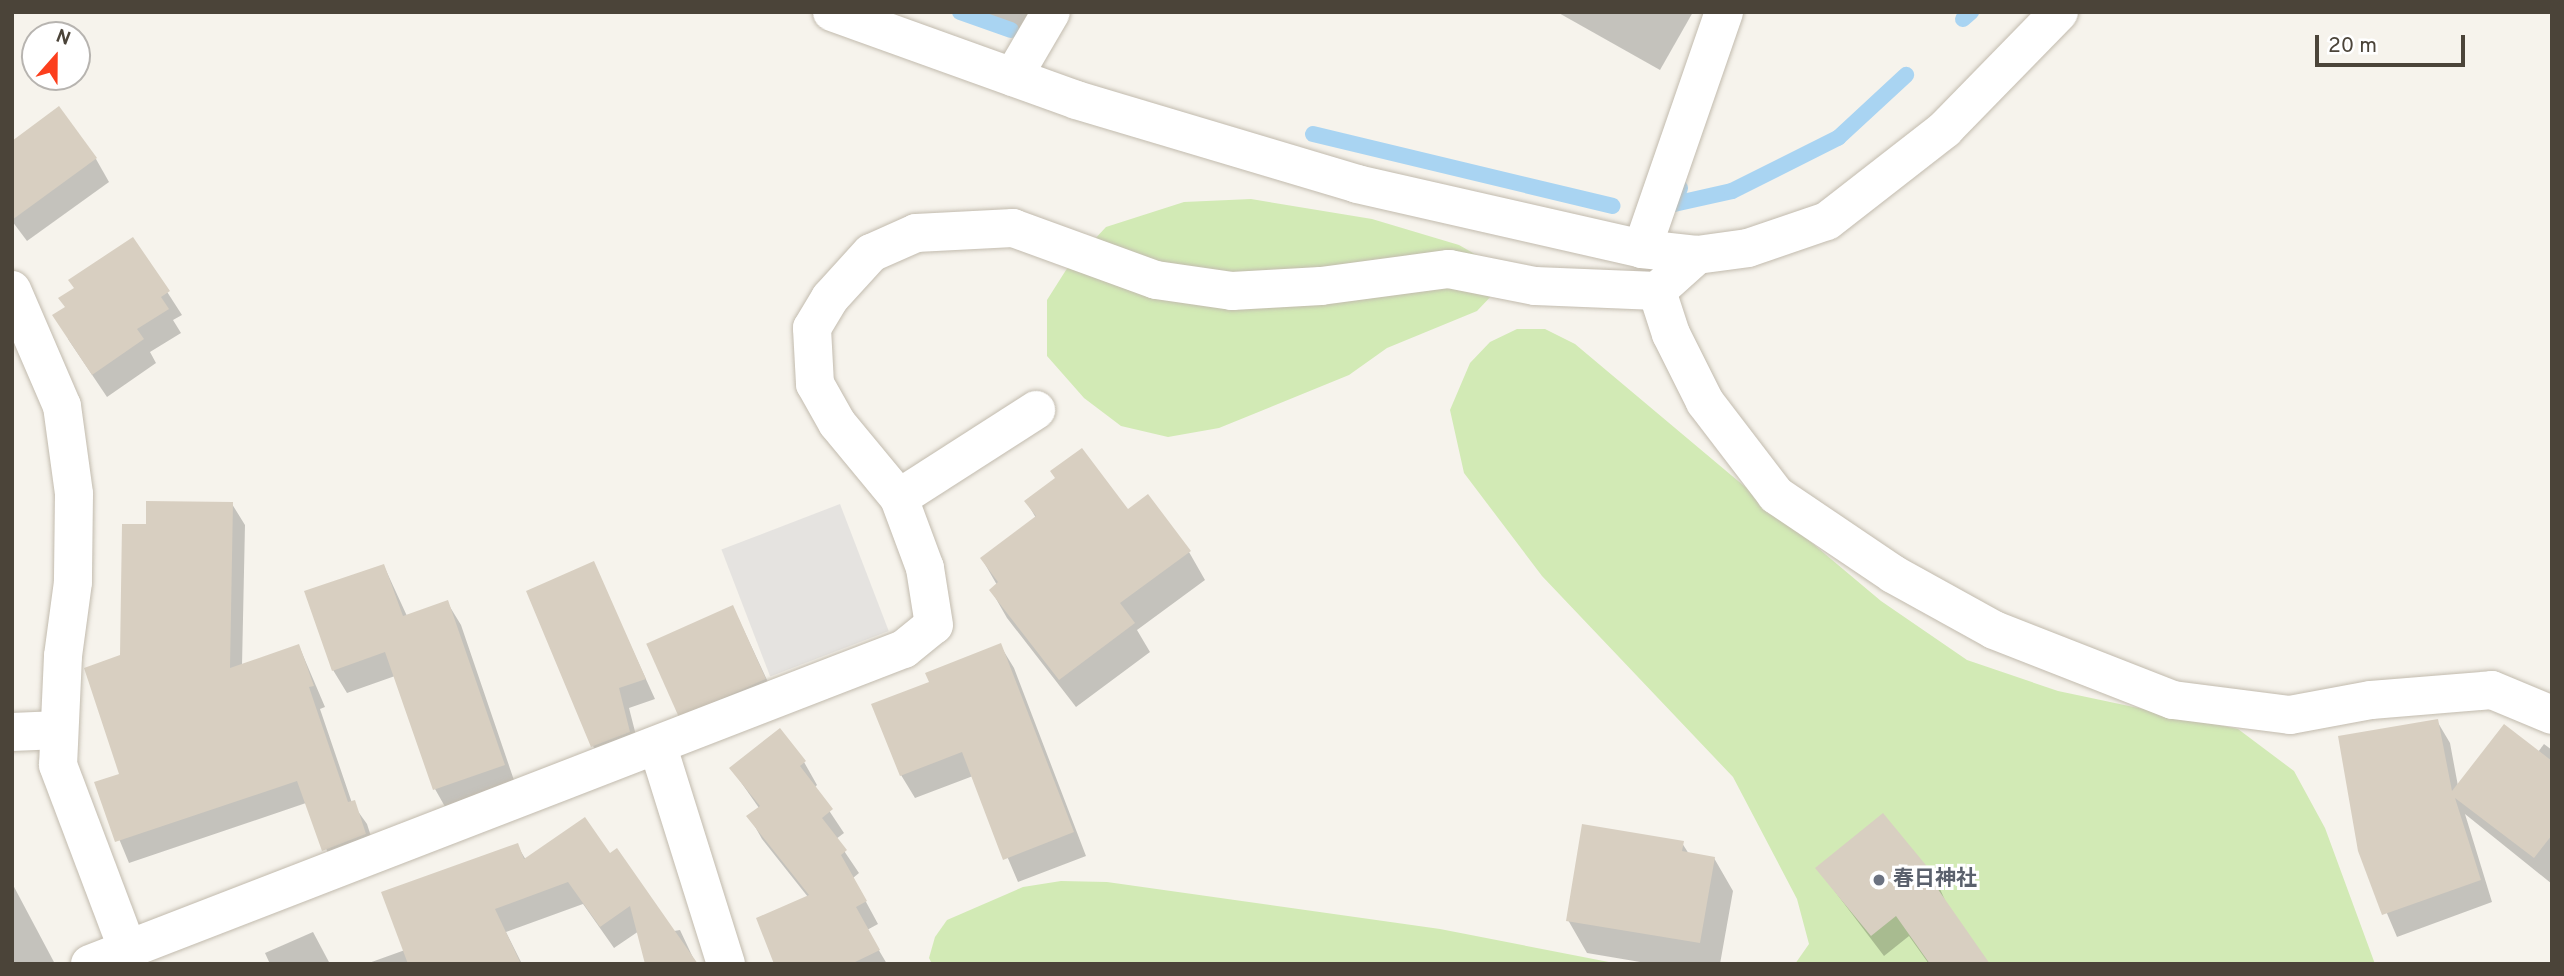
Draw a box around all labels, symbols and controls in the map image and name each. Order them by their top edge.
north arrow [21,21,91,91]
scale bar [2319,21,2470,65]
text: N [52,25,73,52]
text: 20 m [2328,33,2377,60]
place label: 春日神社 [1893,867,1977,893]
marker: 春日神社 [1871,872,1887,888]

